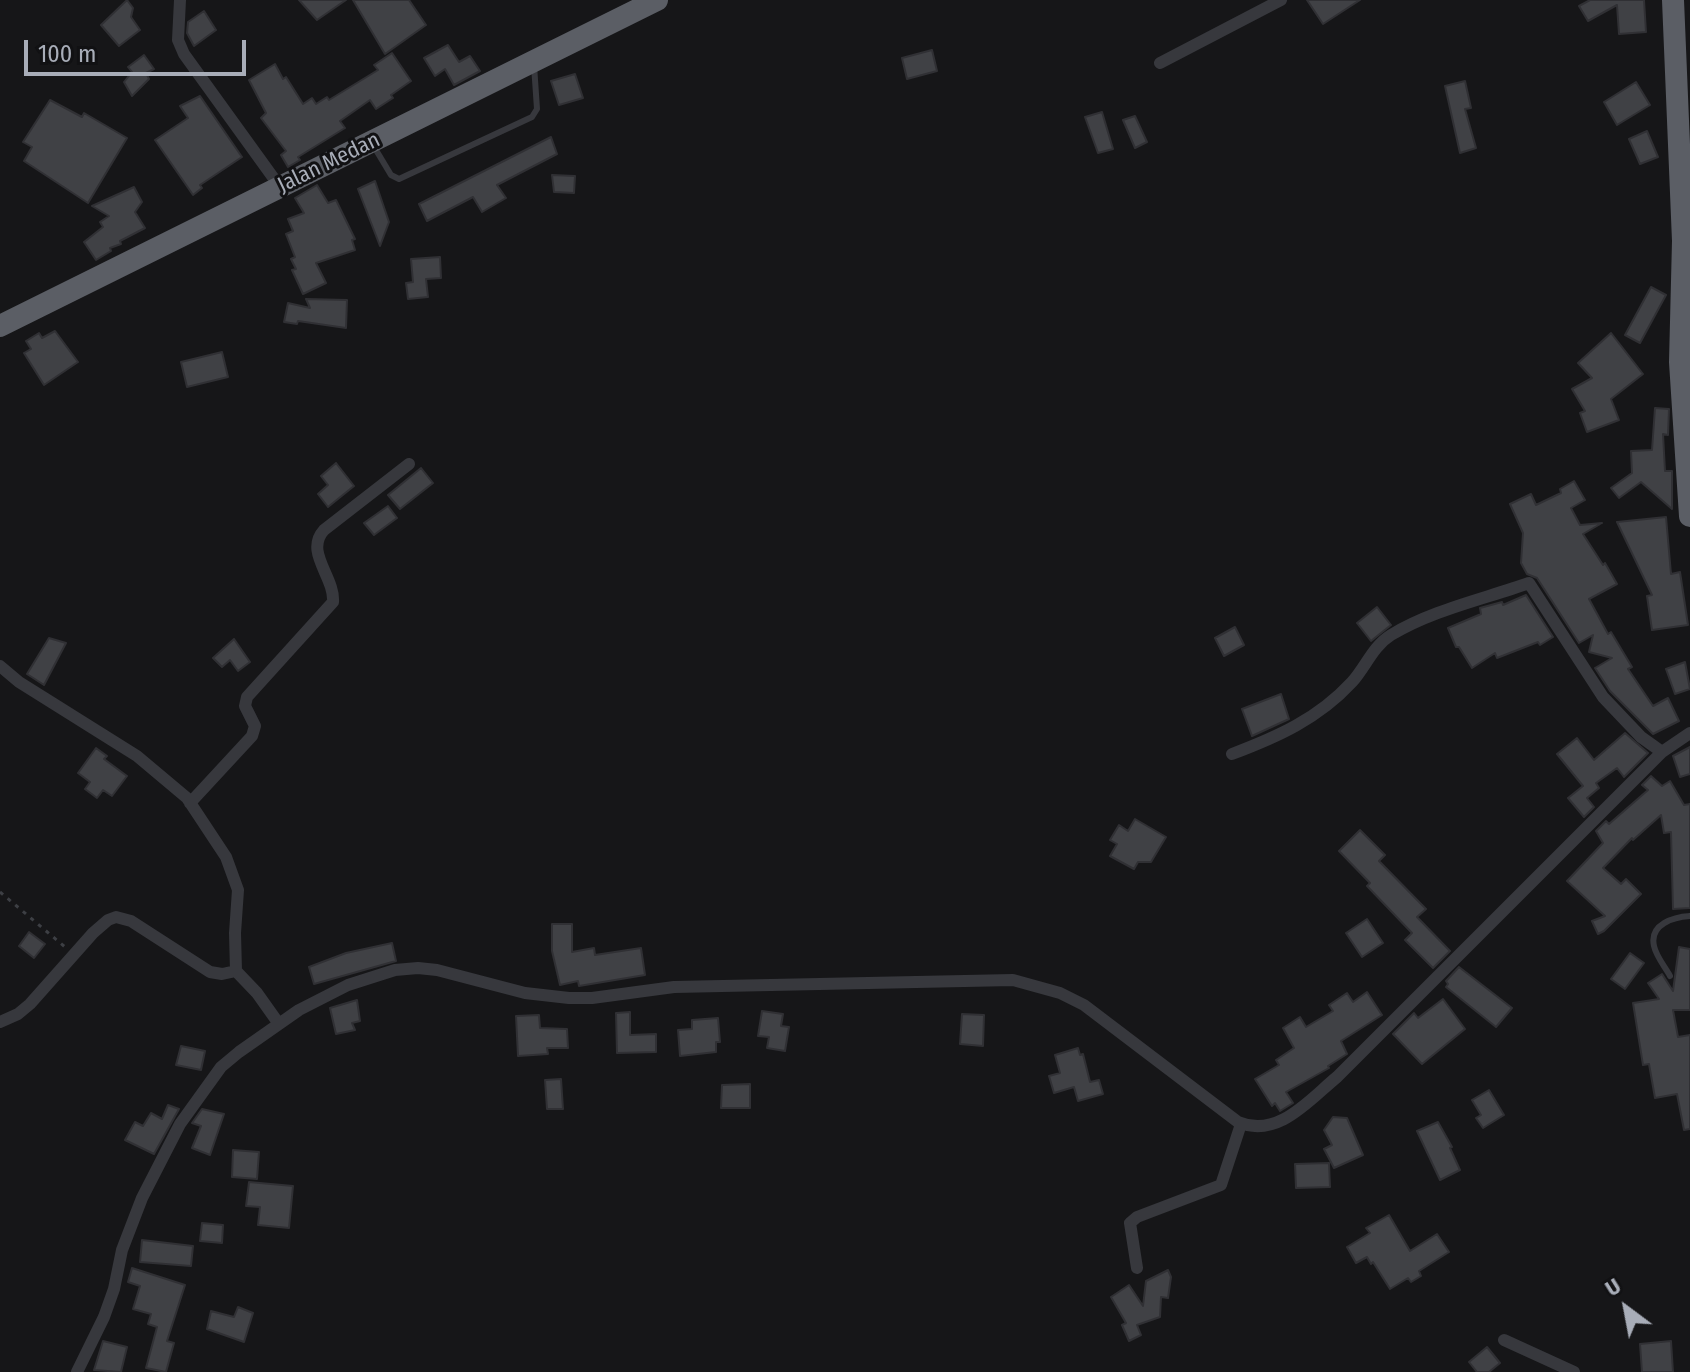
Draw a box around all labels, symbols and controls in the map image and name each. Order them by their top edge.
scale bar [28,24,250,74]
text: 100 m [38,40,96,68]
street label: Jalan Medan [274,127,384,199]
north arrow [1586,1268,1666,1348]
text: U [1600,1272,1626,1302]

